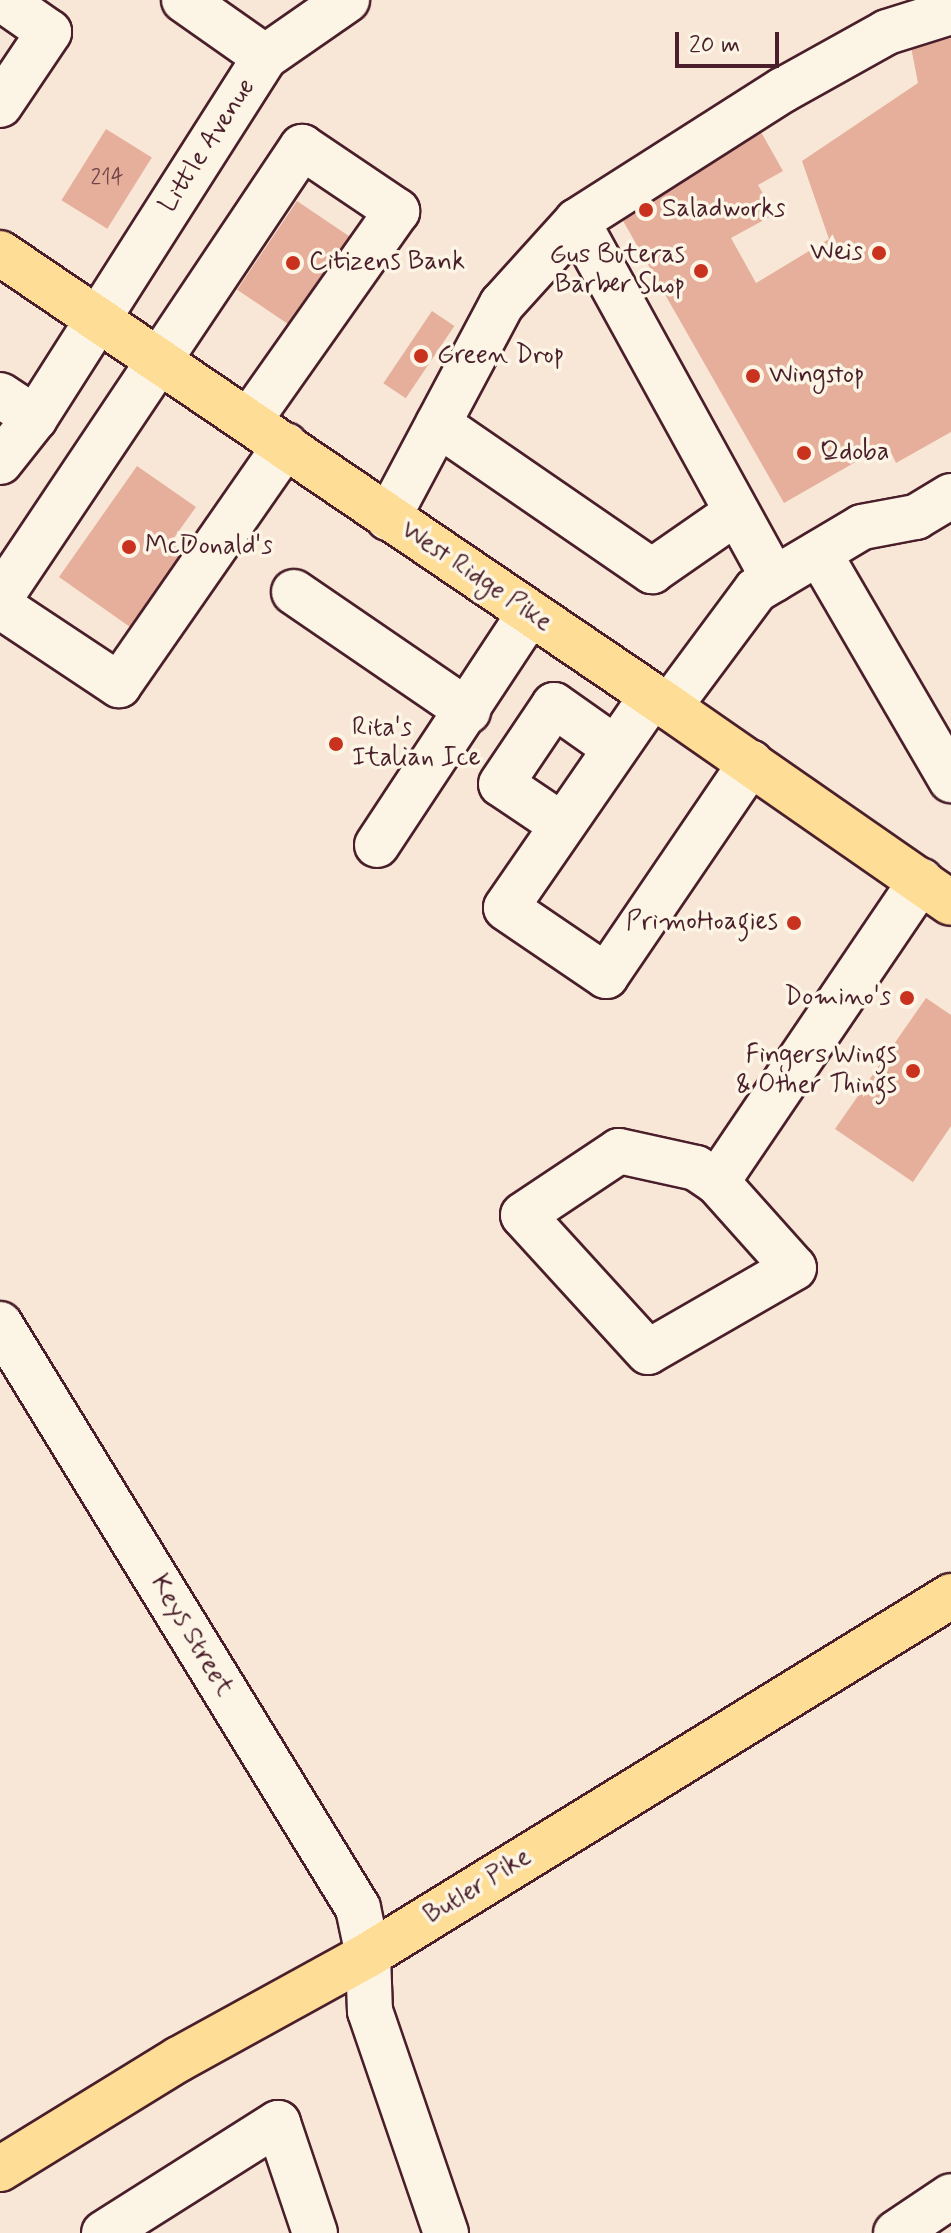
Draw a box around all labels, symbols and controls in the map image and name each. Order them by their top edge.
scale bar [679,16,783,66]
text: 20 m [689,30,740,61]
street label: Little Avenue [152,72,264,220]
house number: 214 [90,166,124,192]
place label: Saladworks [662,194,785,226]
marker: Saladworks [637,201,655,219]
place label: Weis [810,237,863,269]
place label: Gus Buteras Barber Shop [549,240,685,302]
marker: Weis [870,244,888,262]
place label: Citizens Bank [309,247,465,279]
marker: Citizens Bank [284,254,302,272]
marker: Gus Buteras Barber Shop [692,262,710,280]
place label: Green Drop [437,340,564,372]
marker: Green Drop [412,347,430,365]
place label: Wingstop [769,360,864,392]
marker: Wingstop [744,367,762,385]
place label: Qdoba [820,437,890,469]
marker: Qdoba [795,444,813,462]
street label: West Ridge Pike [395,516,557,638]
place label: McDonald's [145,531,273,563]
marker: McDonald's [120,538,138,556]
place label: Rita's Italian Ice [352,713,477,774]
marker: Rita's Italian Ice [327,735,345,753]
place label: PrimoHoagies [626,907,778,939]
marker: PrimoHoagies [785,914,803,932]
place label: Domino's [784,982,891,1014]
marker: Domino's [898,989,916,1007]
place label: Fingers Wings & Other Things [729,1040,897,1102]
marker: Fingers Wings & Other Things [904,1062,922,1080]
street label: Keys Street [143,1570,239,1702]
street label: Butler Pike [419,1842,537,1932]

